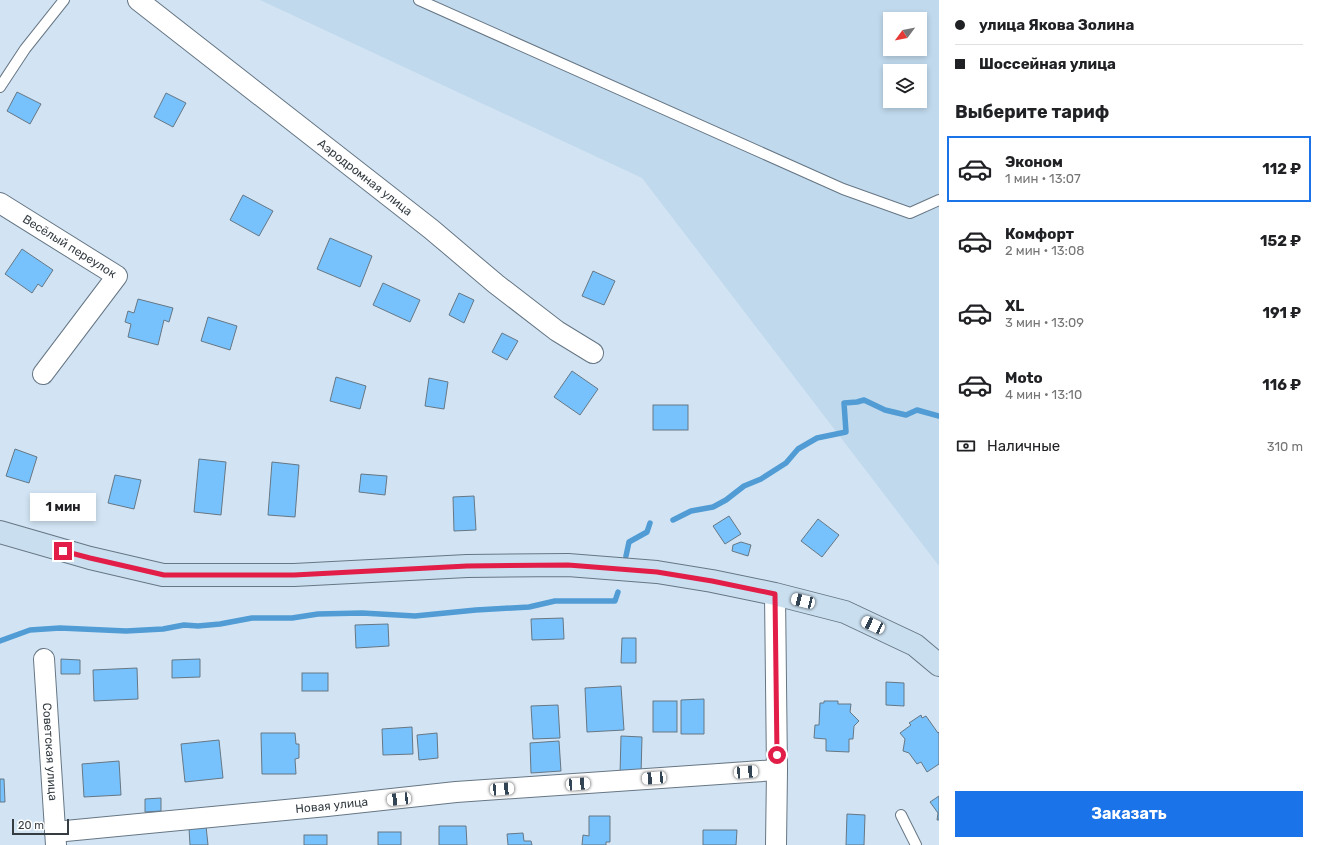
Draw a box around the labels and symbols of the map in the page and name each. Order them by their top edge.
north arrow [883,12,927,56]
street label: Аэродромная улица [315,136,415,219]
street label: Весёлый переулок [20,212,119,281]
callout: 1 мин [30,493,96,521]
route end [54,542,72,560]
car [790,592,816,610]
car [860,614,886,636]
street label: Советская улица [40,702,60,801]
route start [768,746,786,764]
car [734,765,758,779]
car [642,771,666,785]
car [566,777,590,791]
car [490,782,514,796]
car [386,792,412,806]
street label: Новая улица [295,795,369,816]
scale bar [12,817,69,836]

